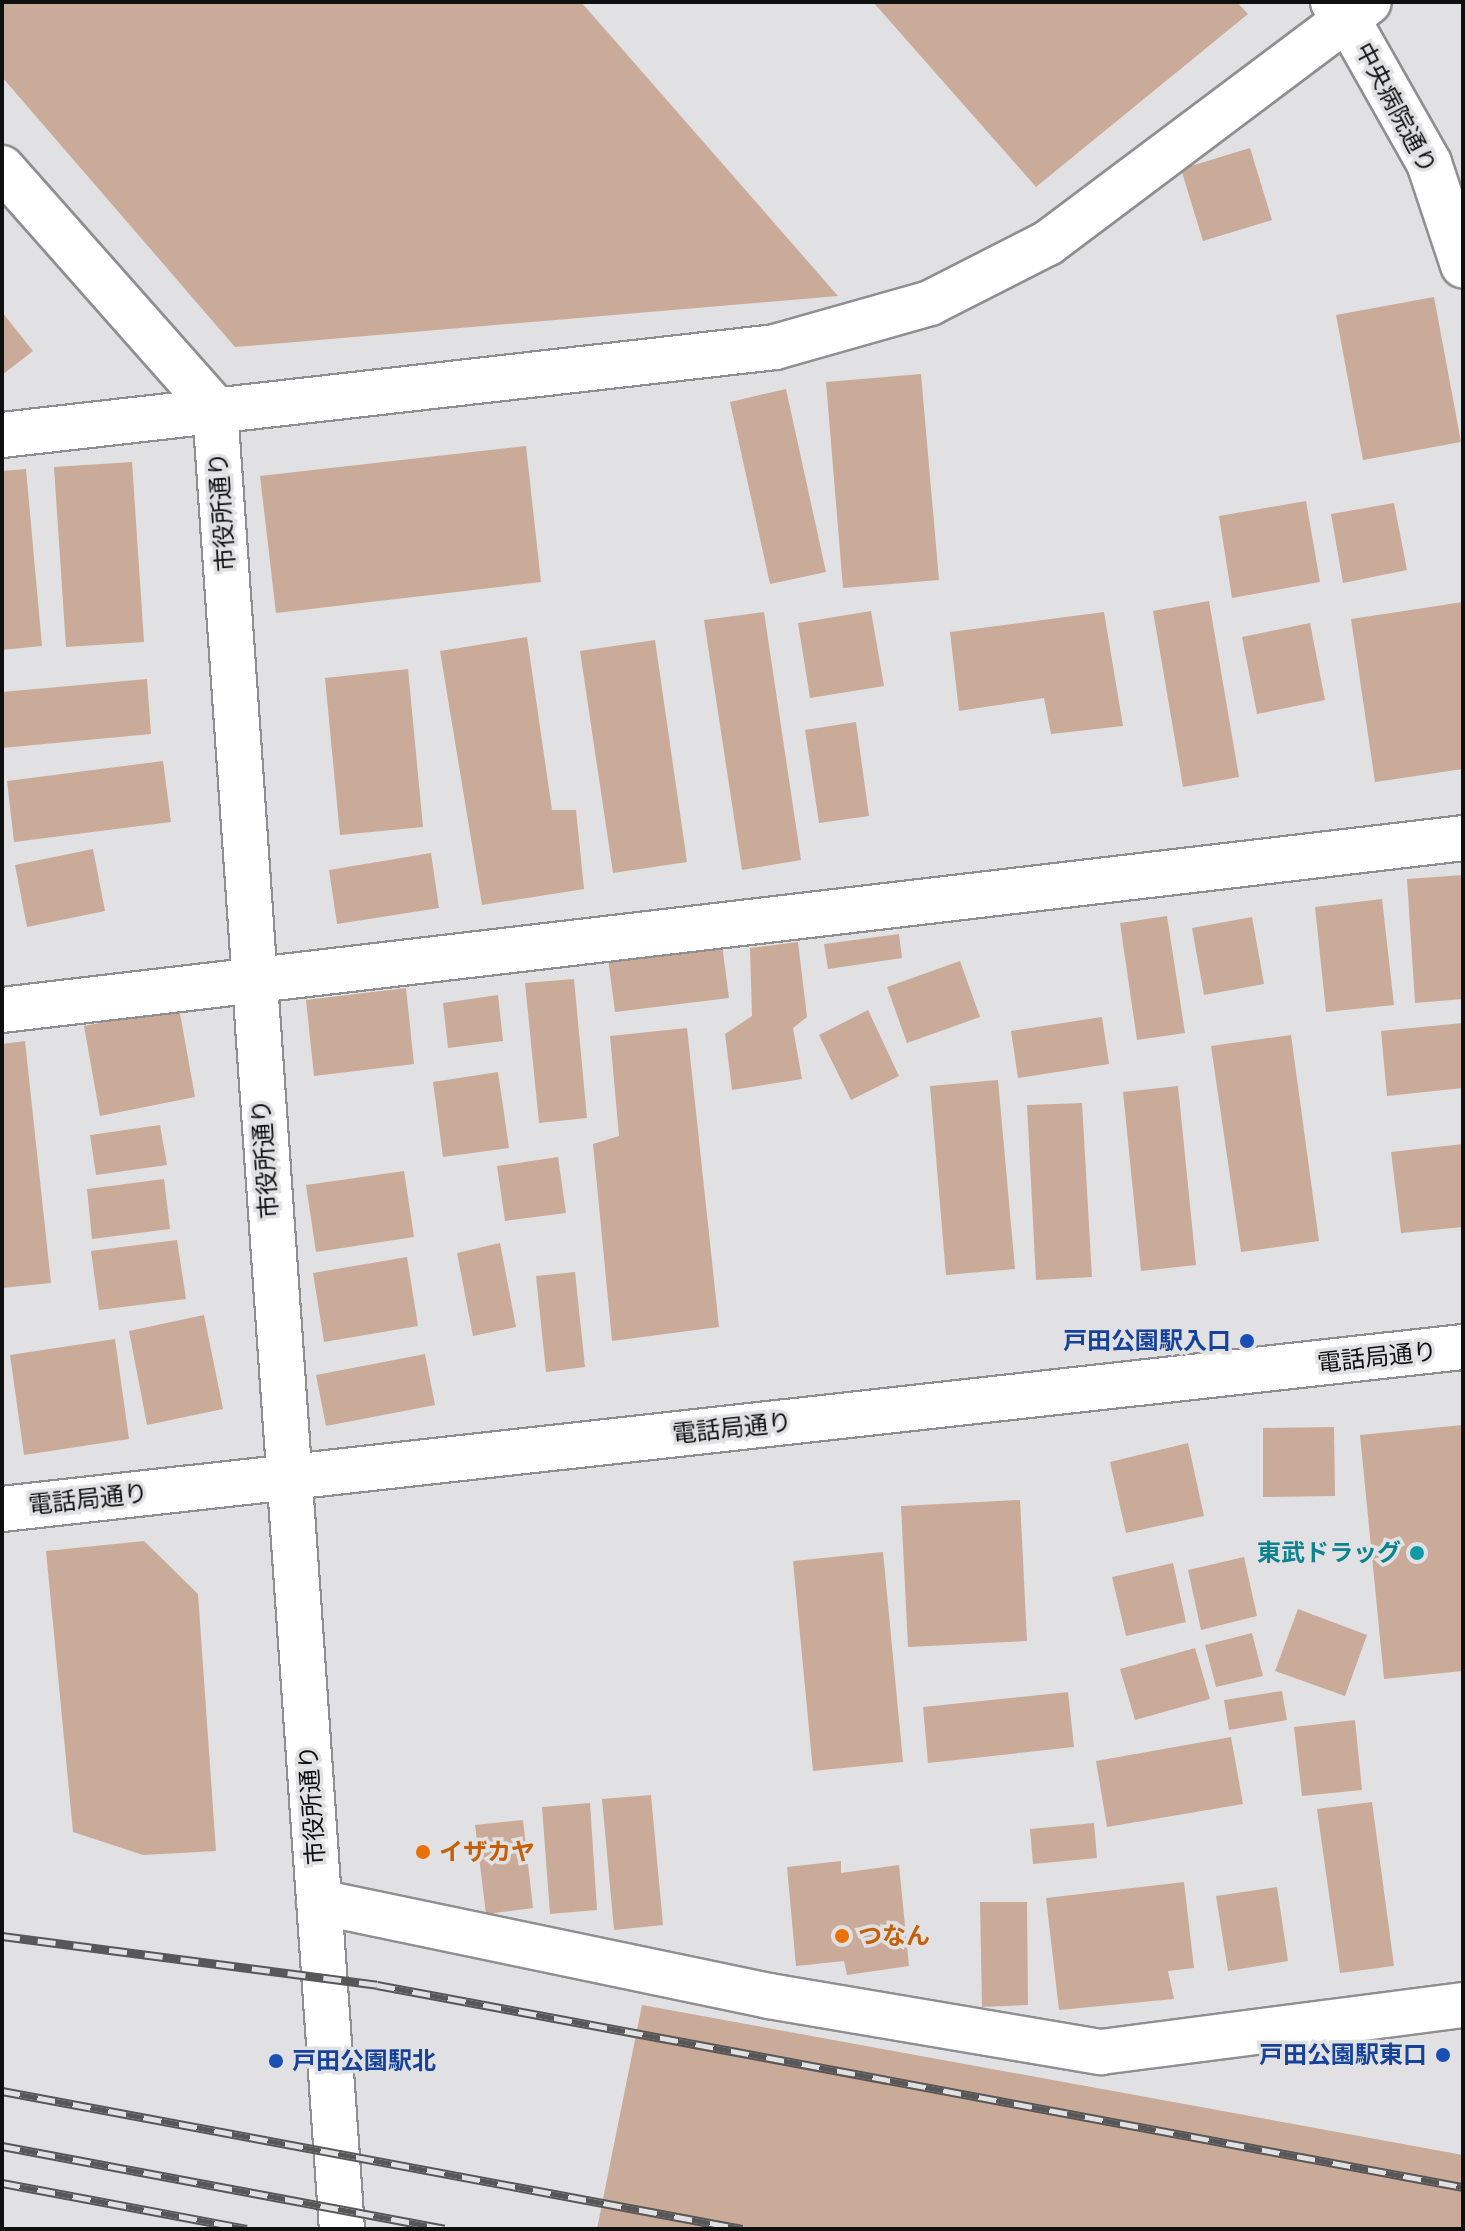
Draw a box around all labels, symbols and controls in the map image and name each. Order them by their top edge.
street label: 中央病院通り [1349,38,1443,178]
street label: 市役所通り [203,451,241,573]
street label: 市役所通り [246,1098,284,1220]
place label: 戸田公園駅入口 [1063,1327,1231,1355]
marker: 戸田公園駅入口 [1238,1332,1256,1350]
street label: 電話局通り [1316,1336,1438,1378]
street label: 電話局通り [671,1407,793,1449]
street label: 電話局通り [27,1478,149,1520]
place label: 東武ドラッグ [1257,1539,1401,1567]
marker: 東武ドラッグ [1408,1544,1426,1562]
street label: 市役所通り [293,1744,331,1866]
place label: イザカヤ [439,1838,535,1866]
marker: イザカヤ [414,1843,432,1861]
place label: つなん [858,1922,930,1950]
marker: つなん [833,1927,851,1945]
place label: 戸田公園駅東口 [1259,2041,1427,2069]
marker: 戸田公園駅東口 [1434,2046,1452,2064]
place label: 戸田公園駅北 [292,2047,436,2075]
marker: 戸田公園駅北 [267,2052,285,2070]

